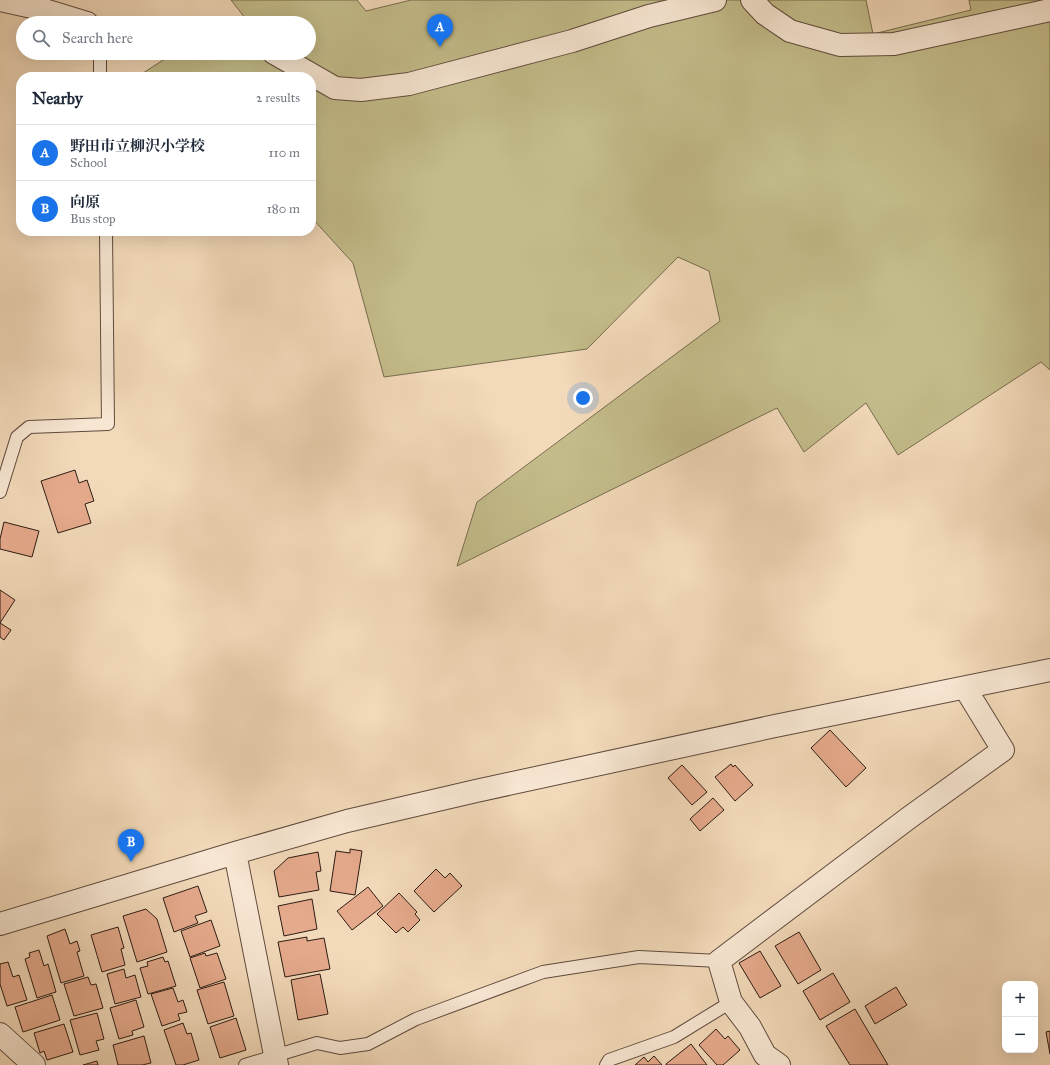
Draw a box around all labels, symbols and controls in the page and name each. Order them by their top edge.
pin: A [427,14,453,47]
search box [16,16,316,60]
icon: search [30,27,52,49]
text: Search here [62,29,133,47]
text: Nearby [32,88,83,109]
text: 2 results [256,90,300,106]
text: 野田市立柳沢小学校 [70,137,205,155]
text: A [41,145,49,161]
text: 110 m [268,145,300,161]
text: School [70,155,107,171]
text: 向原 [70,193,100,211]
text: B [41,201,49,217]
text: 180 m [267,201,300,217]
text: Bus stop [70,211,116,227]
your location [573,388,593,408]
pin: B [118,829,144,862]
map controls [1002,981,1038,1053]
button: + [1002,981,1038,1017]
button: − [1002,1017,1038,1053]

